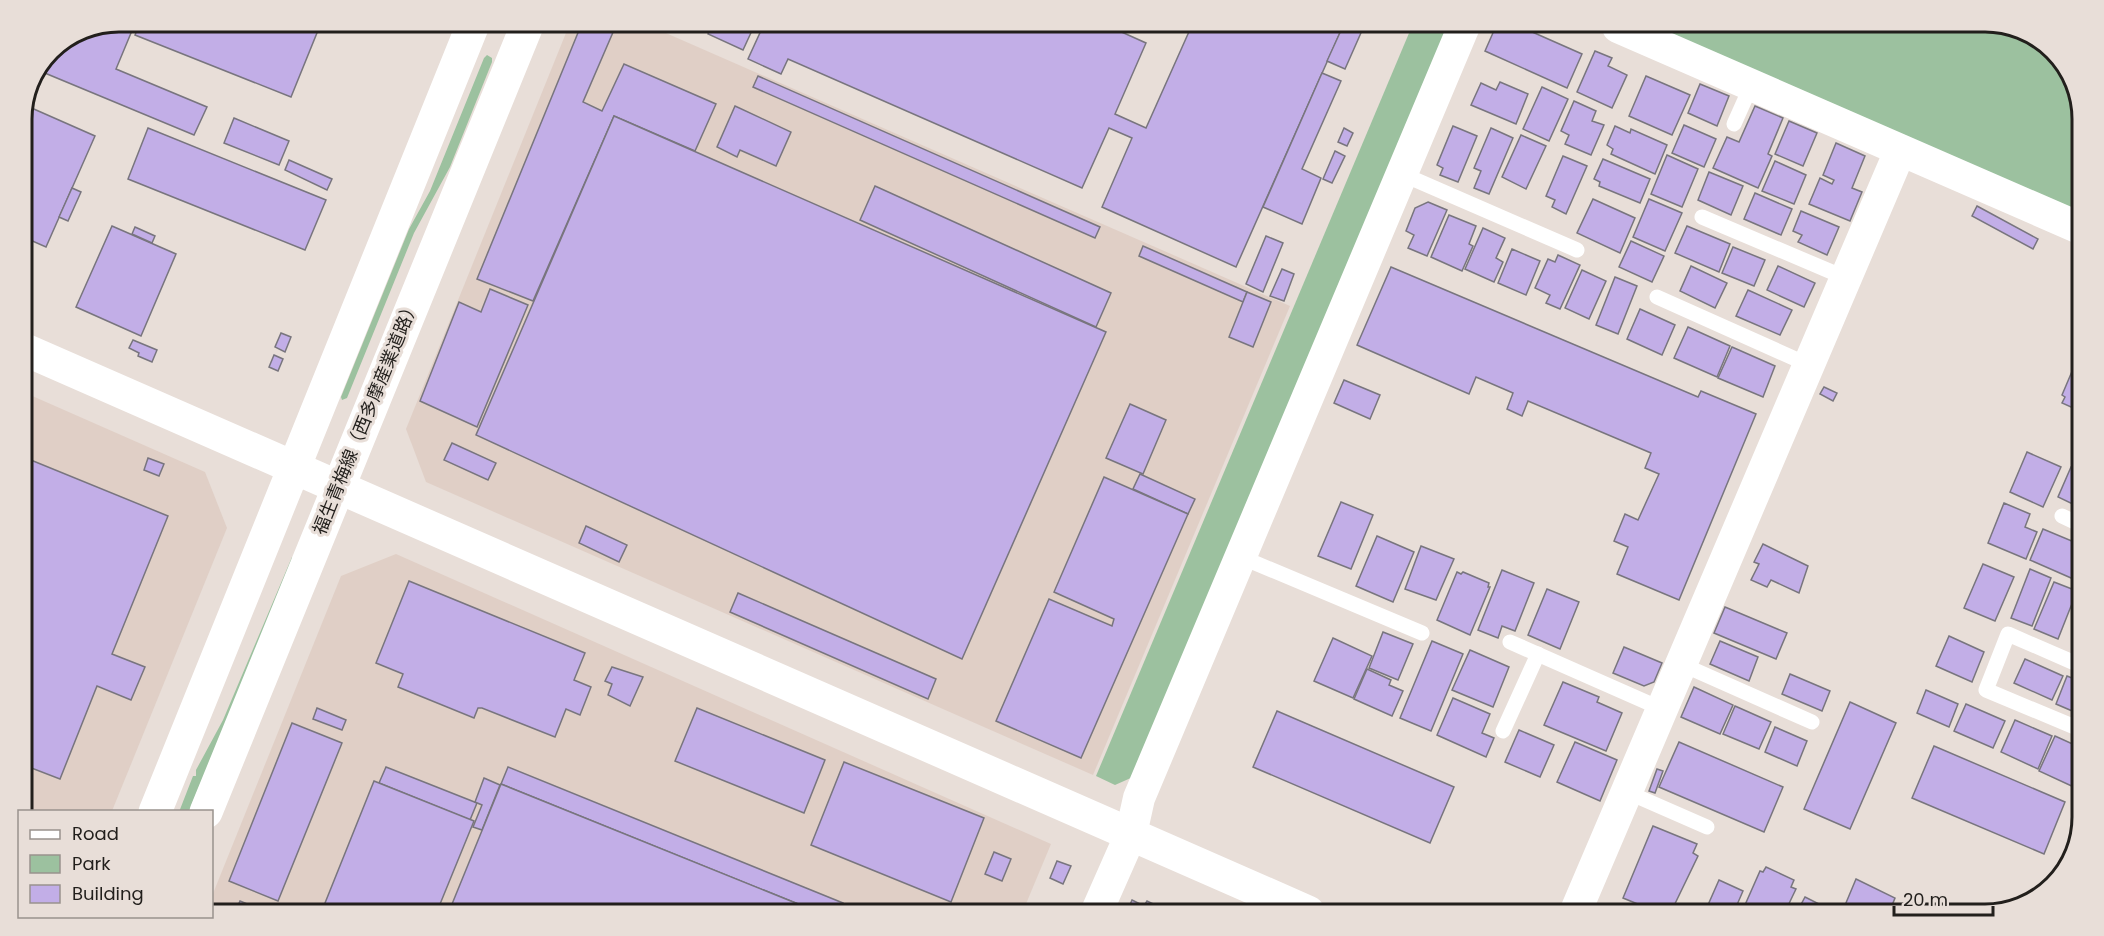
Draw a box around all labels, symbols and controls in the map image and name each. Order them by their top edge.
street label: 福生青梅線（西多摩産業道路） [307,295,424,538]
legend [18,810,213,918]
text: Road [72,821,119,846]
text: Park [72,851,111,876]
scale bar [1894,879,1993,917]
text: Building [72,881,144,906]
text: 20 m [1903,887,1948,912]

